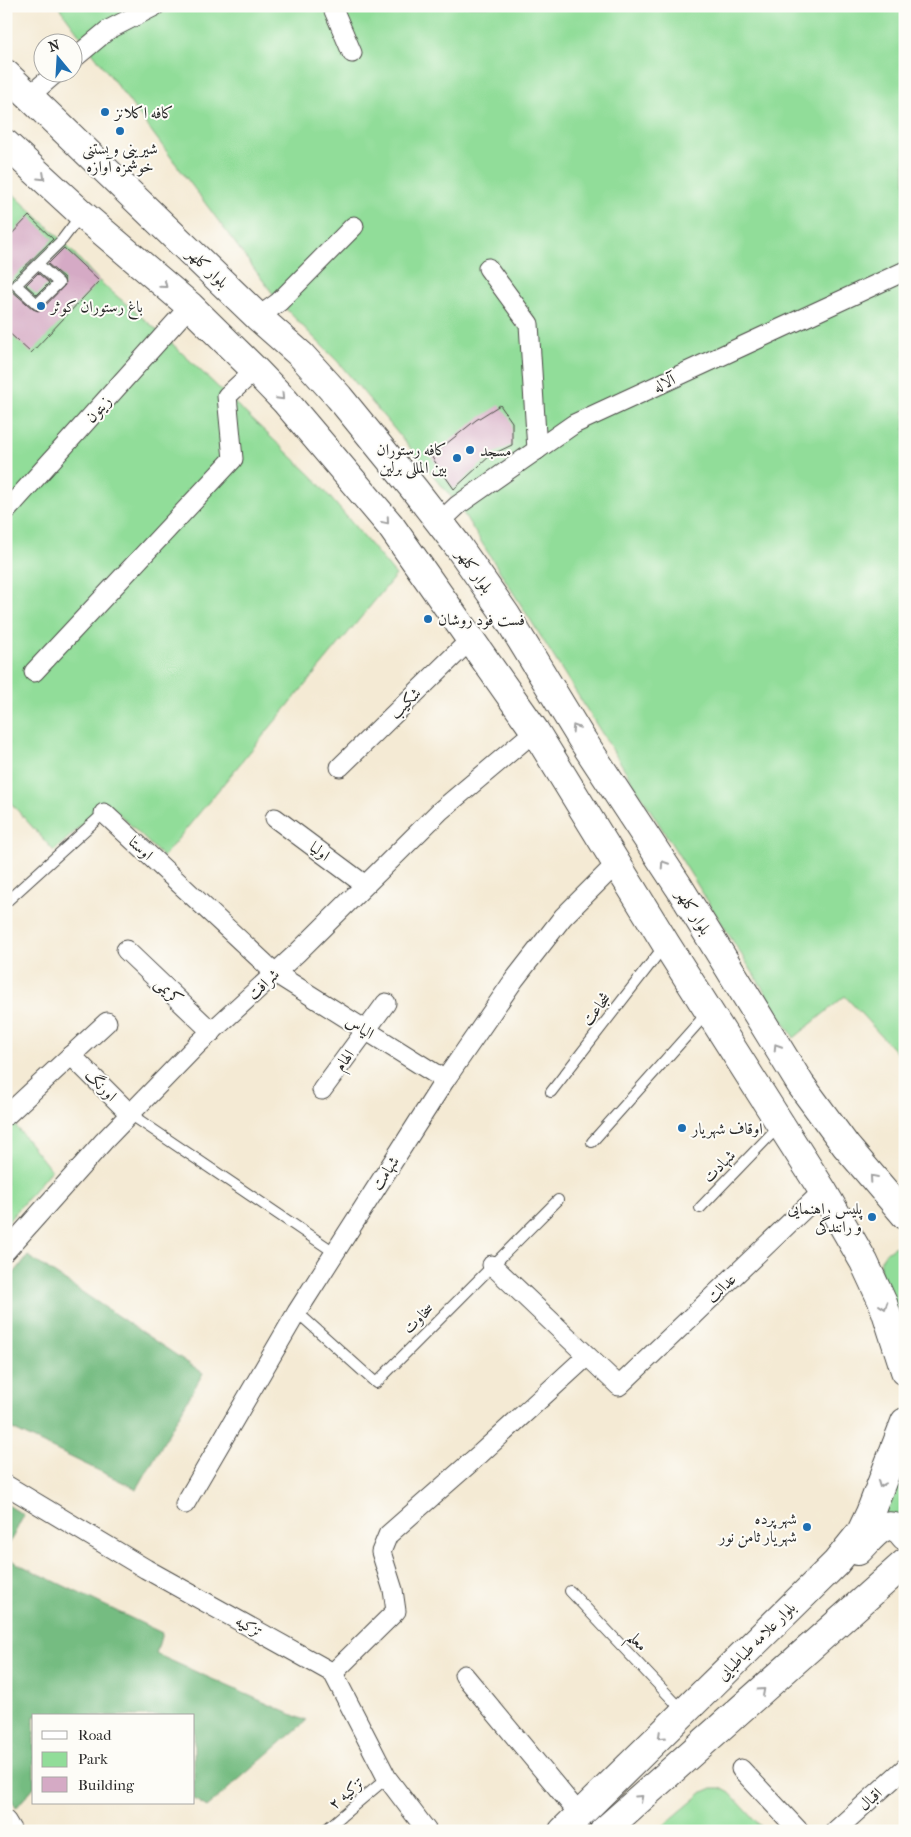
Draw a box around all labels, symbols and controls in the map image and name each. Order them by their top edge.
north arrow [32,32,82,82]
text: N [46,36,62,56]
place label: کافه اکلانز [113,103,174,122]
marker: کافه اکلانز [99,106,111,118]
marker: شیرینی و بستنی خوشمزه آوازه [114,125,126,137]
place label: شیرینی و بستنی خوشمزه آوازه [82,139,158,177]
one-way arrow [36,172,45,181]
street label: بلوار کلهر [181,243,232,293]
one-way arrow [158,279,167,287]
place label: باغ رستوران کوثر [49,297,143,320]
marker: باغ رستوران کوثر [35,300,47,312]
street label: آلاله [650,369,680,396]
street label: زیتون [81,392,116,427]
one-way arrow [275,392,284,401]
place label: کافه رستوران بین المللی برلین [376,440,447,479]
place label: مسجد [480,441,511,460]
marker: مسجد [464,444,476,456]
marker: کافه رستوران بین المللی برلین [451,452,463,464]
one-way arrow [381,515,389,524]
street label: بلوار کلهر [451,544,497,597]
place label: فست فود روشان [438,610,525,630]
marker: فست فود روشان [422,613,434,625]
street label: شکیب [385,683,425,723]
one-way arrow [572,724,582,733]
street label: اوستا [125,832,157,864]
street label: اولیا [306,837,334,865]
one-way arrow [661,860,670,870]
street label: بلوار کلهر [671,884,715,939]
street label: شرافت [243,965,284,1004]
street label: کریمی [150,973,187,1010]
street label: شجاعت [577,989,615,1029]
street label: الیاس [342,1011,378,1043]
one-way arrow [774,1043,784,1052]
street label: الهام [330,1046,362,1077]
street label: اورنگ [81,1064,122,1105]
place label: اوقاف شهریار [690,1119,763,1139]
marker: اوقاف شهریار [676,1122,688,1134]
street label: شهادت [699,1146,740,1187]
street label: شهامت [367,1152,404,1194]
one-way arrow [870,1174,879,1183]
place label: پلیس راهنمایی و رانندگی [787,1199,863,1236]
marker: پلیس راهنمایی و رانندگی [866,1211,878,1223]
street label: عدالت [702,1269,740,1307]
street label: سخاوت [399,1299,437,1337]
one-way arrow [878,1301,888,1310]
one-way arrow [877,1479,887,1488]
place label: شهر پرده شهریار ثامن نور [717,1509,797,1548]
marker: شهر پرده شهریار ثامن نور [801,1521,813,1533]
street label: بلوار علامه طباطبایی [713,1598,800,1685]
street label: تزکیه [232,1611,266,1641]
street label: معلم [619,1627,652,1659]
one-way arrow [756,1687,765,1696]
legend [32,1714,195,1804]
text: Road [78,1726,112,1744]
one-way arrow [658,1730,667,1739]
text: Park [78,1750,108,1768]
street label: تزکیه ۲ [324,1773,368,1813]
text: Building [78,1776,135,1794]
street label: اقبال [854,1783,886,1815]
one-way arrow [635,1795,644,1804]

